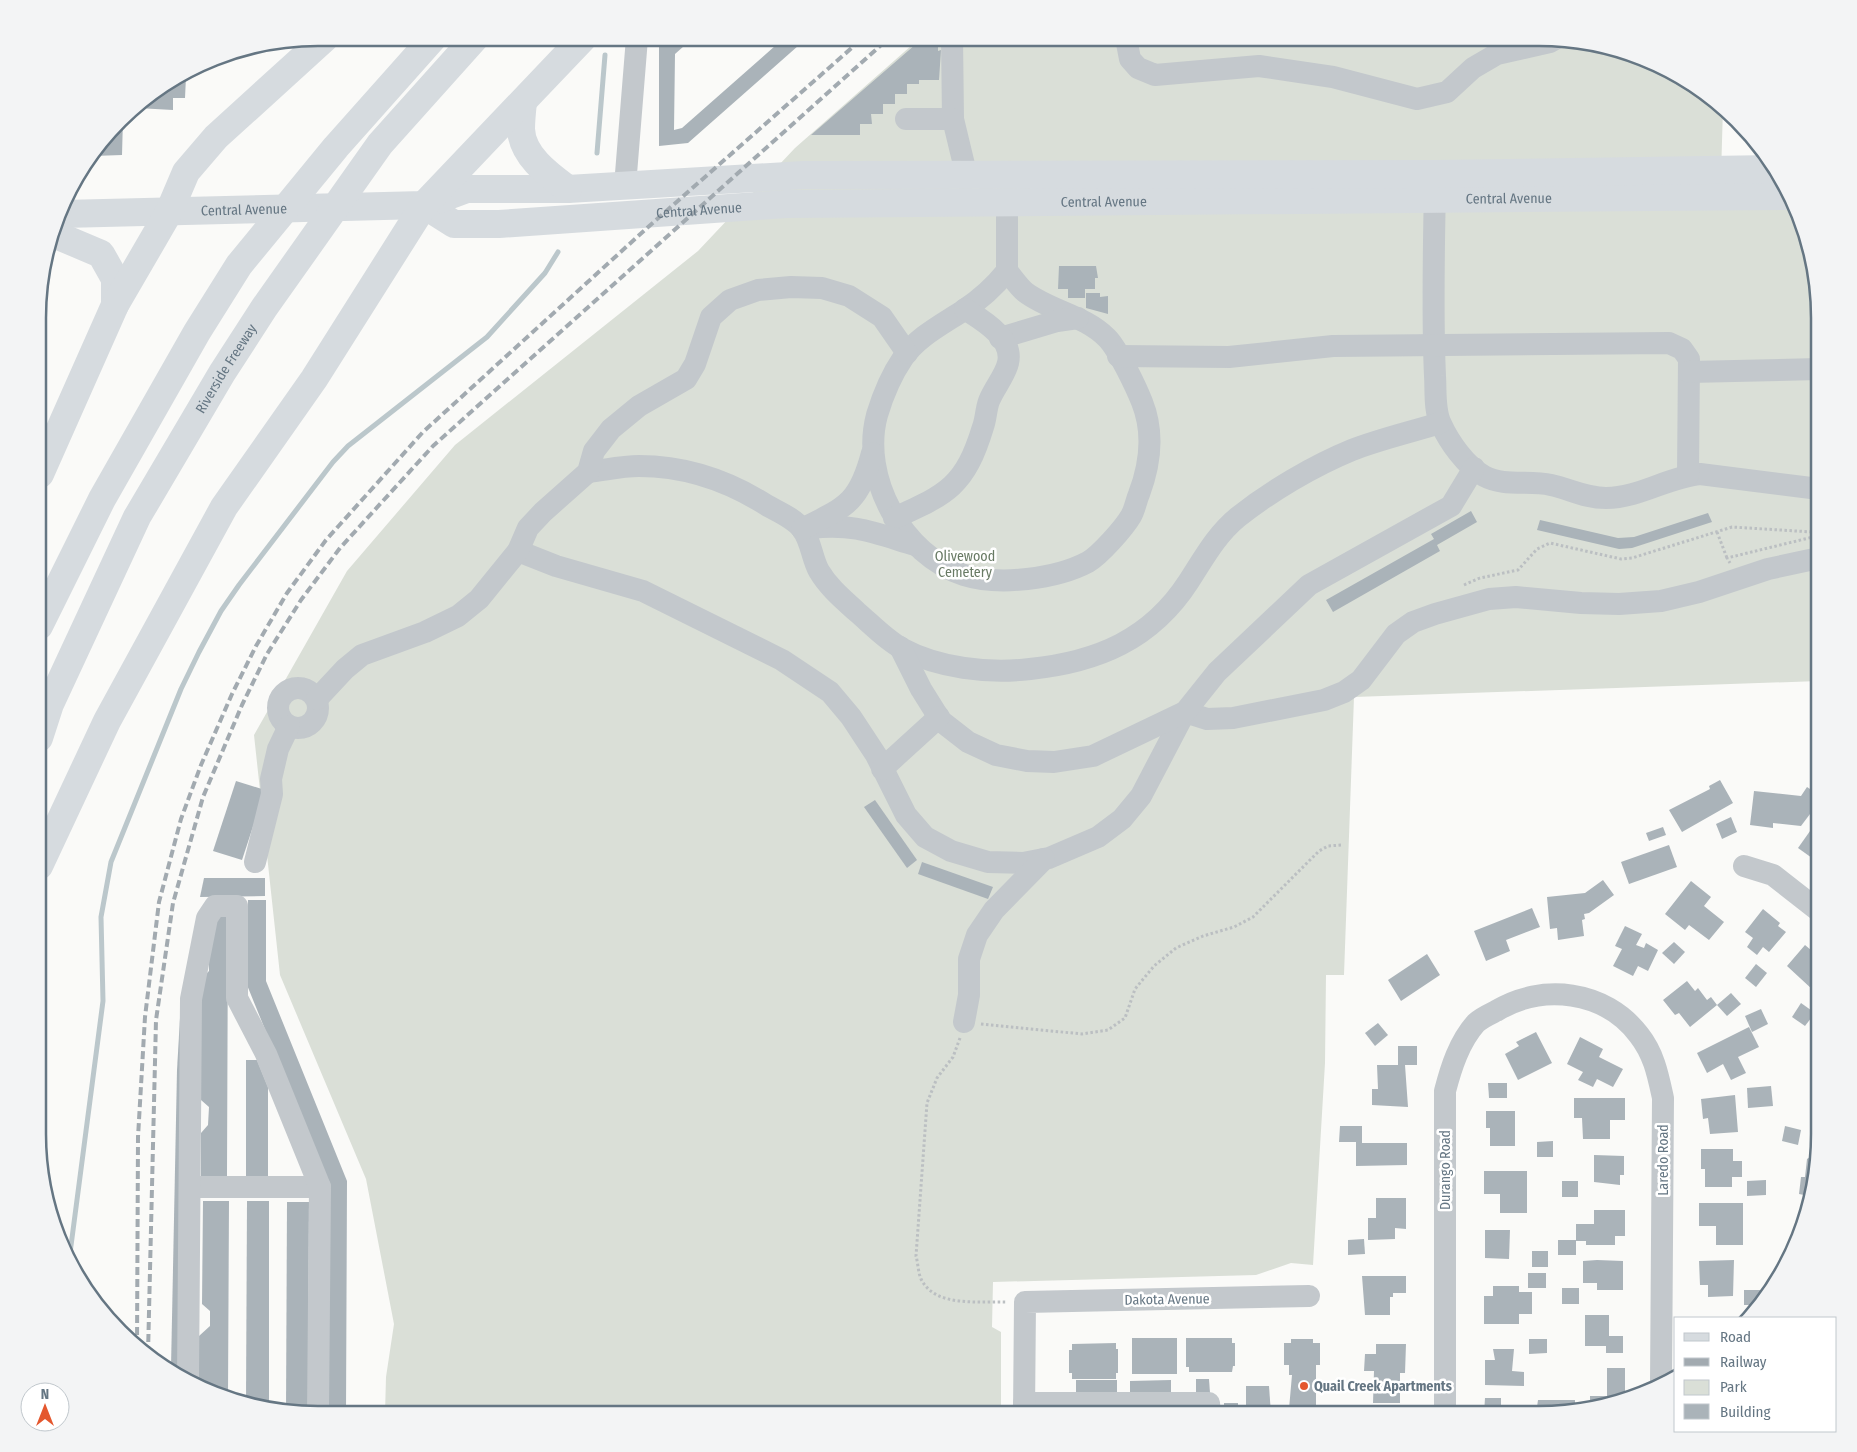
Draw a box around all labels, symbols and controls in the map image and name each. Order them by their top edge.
street label: Central Avenue [1466,190,1552,208]
street label: Central Avenue [1061,193,1147,211]
street label: Central Avenue [656,199,743,222]
street label: Central Avenue [201,200,287,220]
street label: Riverside Freeway [192,320,261,417]
park label: Olivewood Cemetery [935,548,995,581]
street label: Laredo Road [1655,1124,1672,1196]
street label: Durango Road [1437,1130,1454,1210]
street label: Dakota Avenue [1124,1290,1210,1309]
legend [1674,1317,1837,1432]
text: Road [1720,1328,1751,1346]
text: Railway [1720,1353,1767,1371]
place label: Quail Creek Apartments [1314,1378,1452,1395]
text: Park [1720,1378,1747,1396]
marker: Quail Creek Apartments [1298,1380,1310,1392]
north arrow [20,1382,70,1432]
text: N [41,1386,49,1403]
text: Building [1720,1403,1771,1421]

